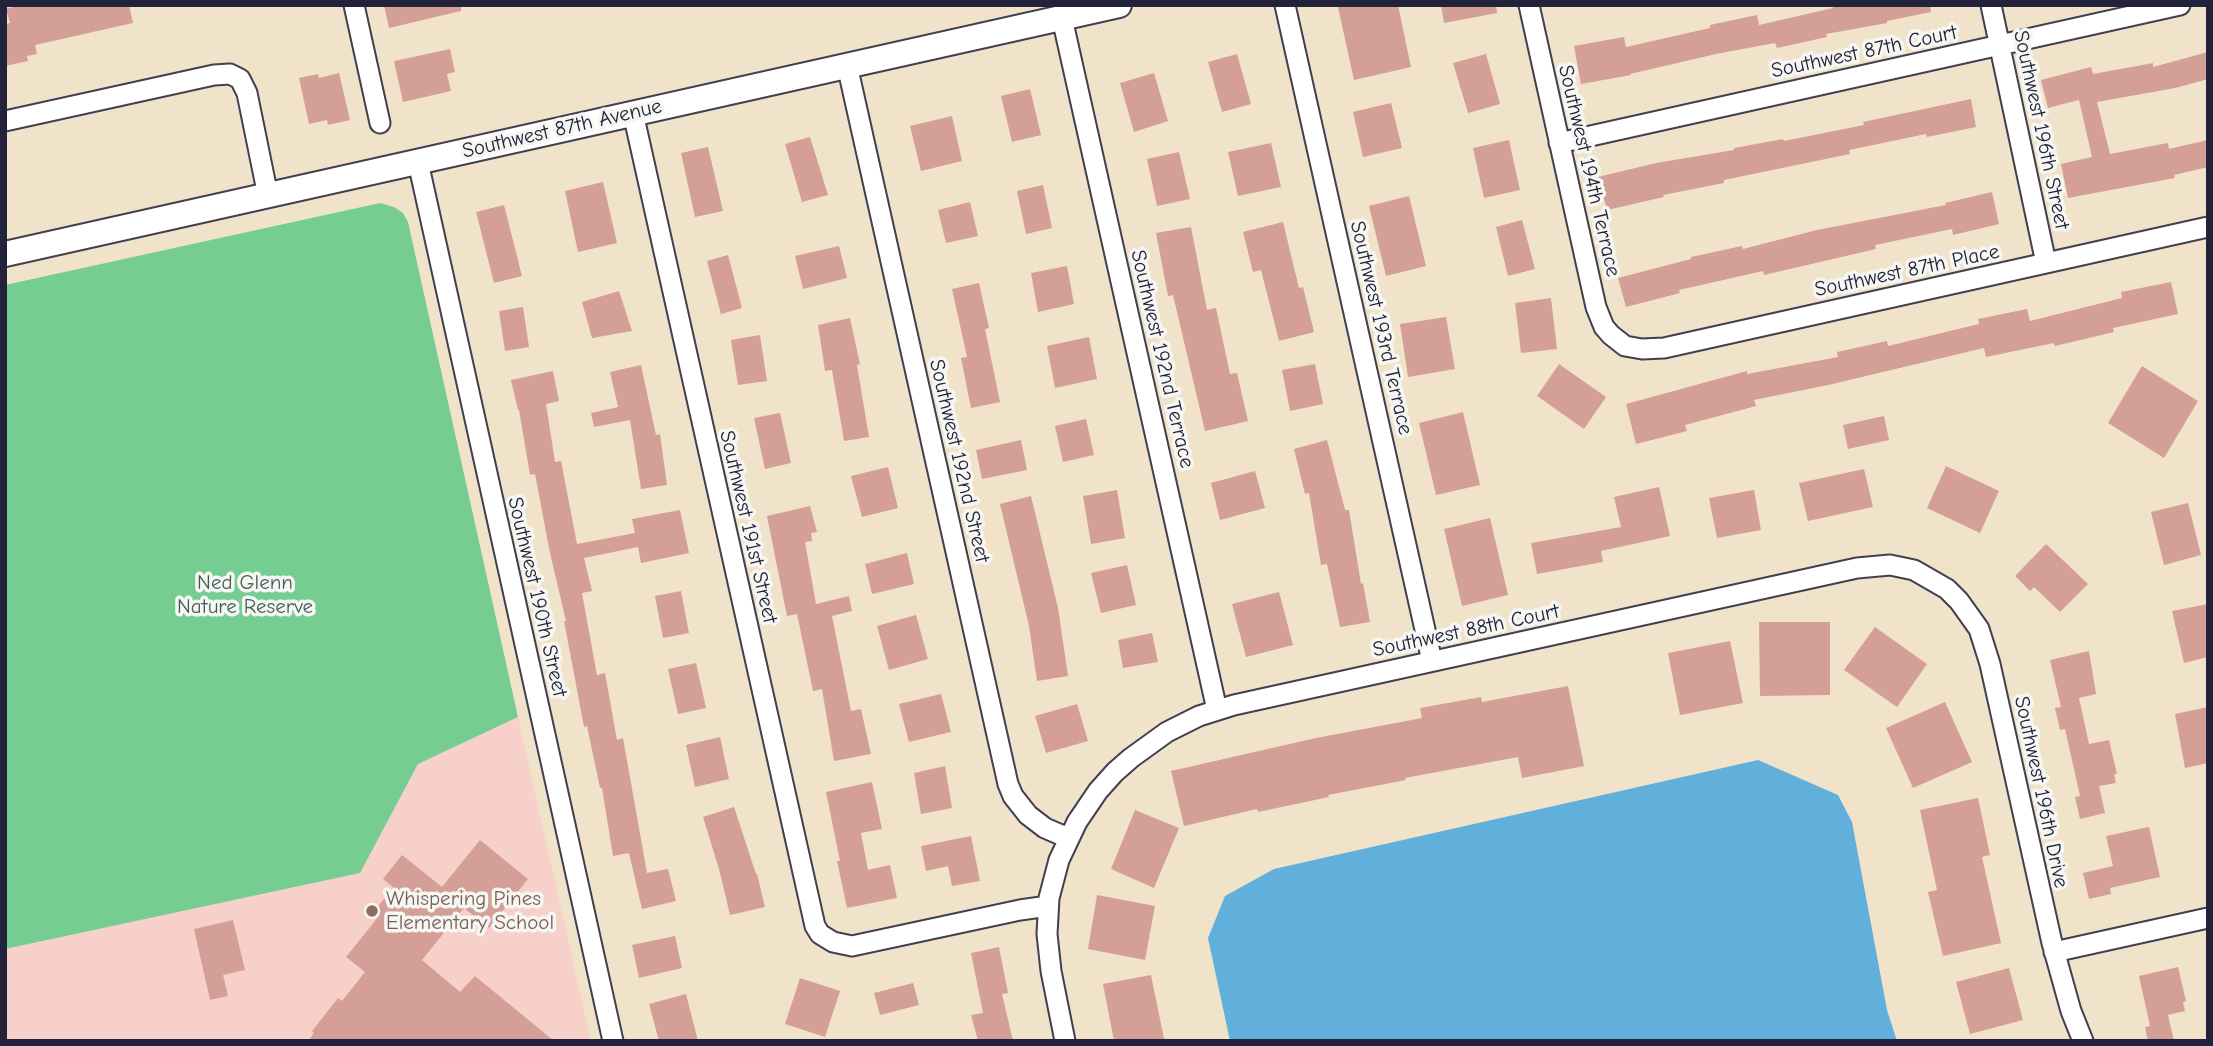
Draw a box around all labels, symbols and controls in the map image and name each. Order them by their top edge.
street label: Southwest 87th Court [1769,20,1959,84]
street label: Southwest 196th Street [2008,28,2074,232]
street label: Southwest 194th Terrace [1552,63,1626,279]
street label: Southwest 87th Avenue [460,94,664,164]
street label: Southwest 193rd Terrace [1344,219,1418,437]
street label: Southwest 87th Place [1812,239,2002,303]
street label: Southwest 192nd Terrace [1125,248,1199,470]
street label: Southwest 192nd Street [923,357,995,565]
street label: Southwest 191st Street [714,428,782,626]
street label: Southwest 190th Street [502,495,572,699]
park label: Ned Glenn Nature Reserve [177,570,313,620]
street label: Southwest 88th Court [1370,599,1562,663]
street label: Southwest 196th Drive [2008,694,2074,890]
place label: Whispering Pines Elementary School [386,886,554,936]
marker: Whispering Pines Elementary School [364,903,380,919]

